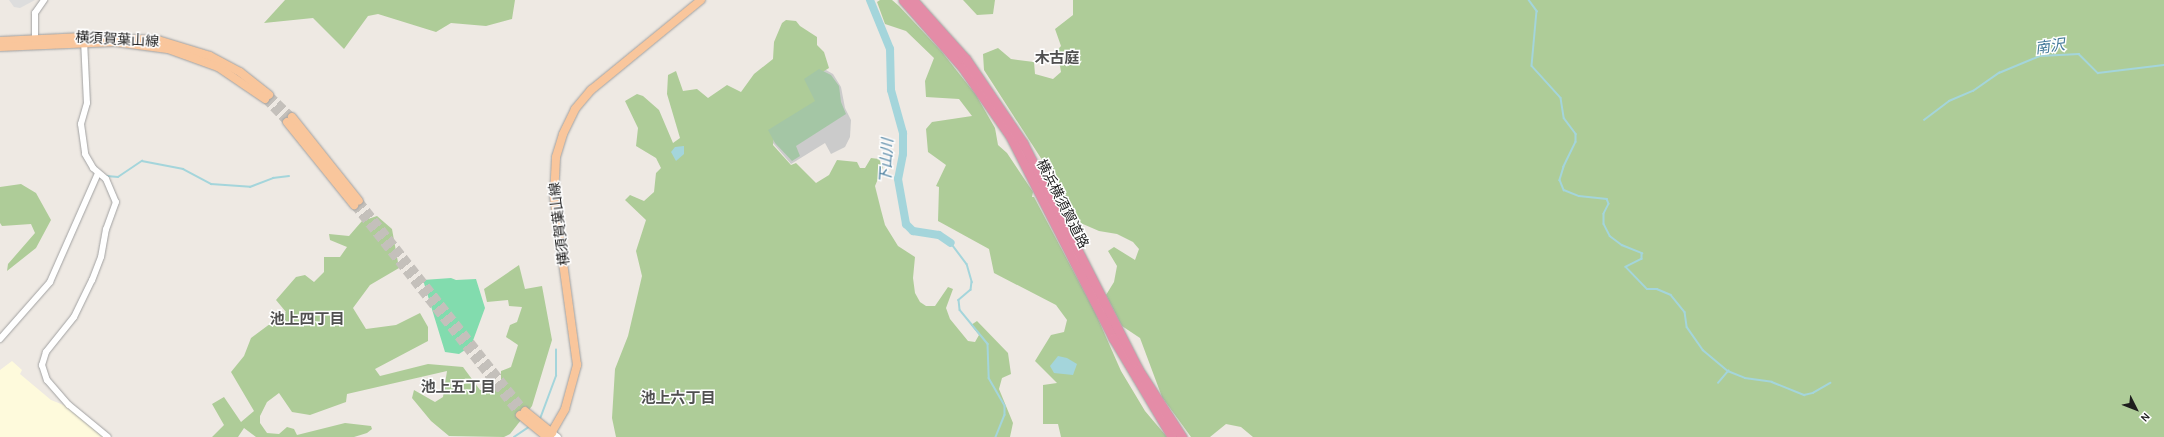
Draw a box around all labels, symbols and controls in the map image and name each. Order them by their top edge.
street label: 横須賀葉山線 [75,29,159,51]
water label: 南沢 [2034,36,2066,58]
district label: 木古庭 [1035,50,1079,68]
water label: 下山川 [877,138,897,184]
street label: 横浜横須賀道路 [1032,157,1092,251]
street label: 横須賀葉山線 [547,181,573,267]
district label: 池上四丁目 [270,311,344,329]
district label: 池上五丁目 [421,379,495,397]
north arrow [2116,389,2156,429]
district label: 池上六丁目 [641,390,715,408]
text: N [2138,410,2153,425]

